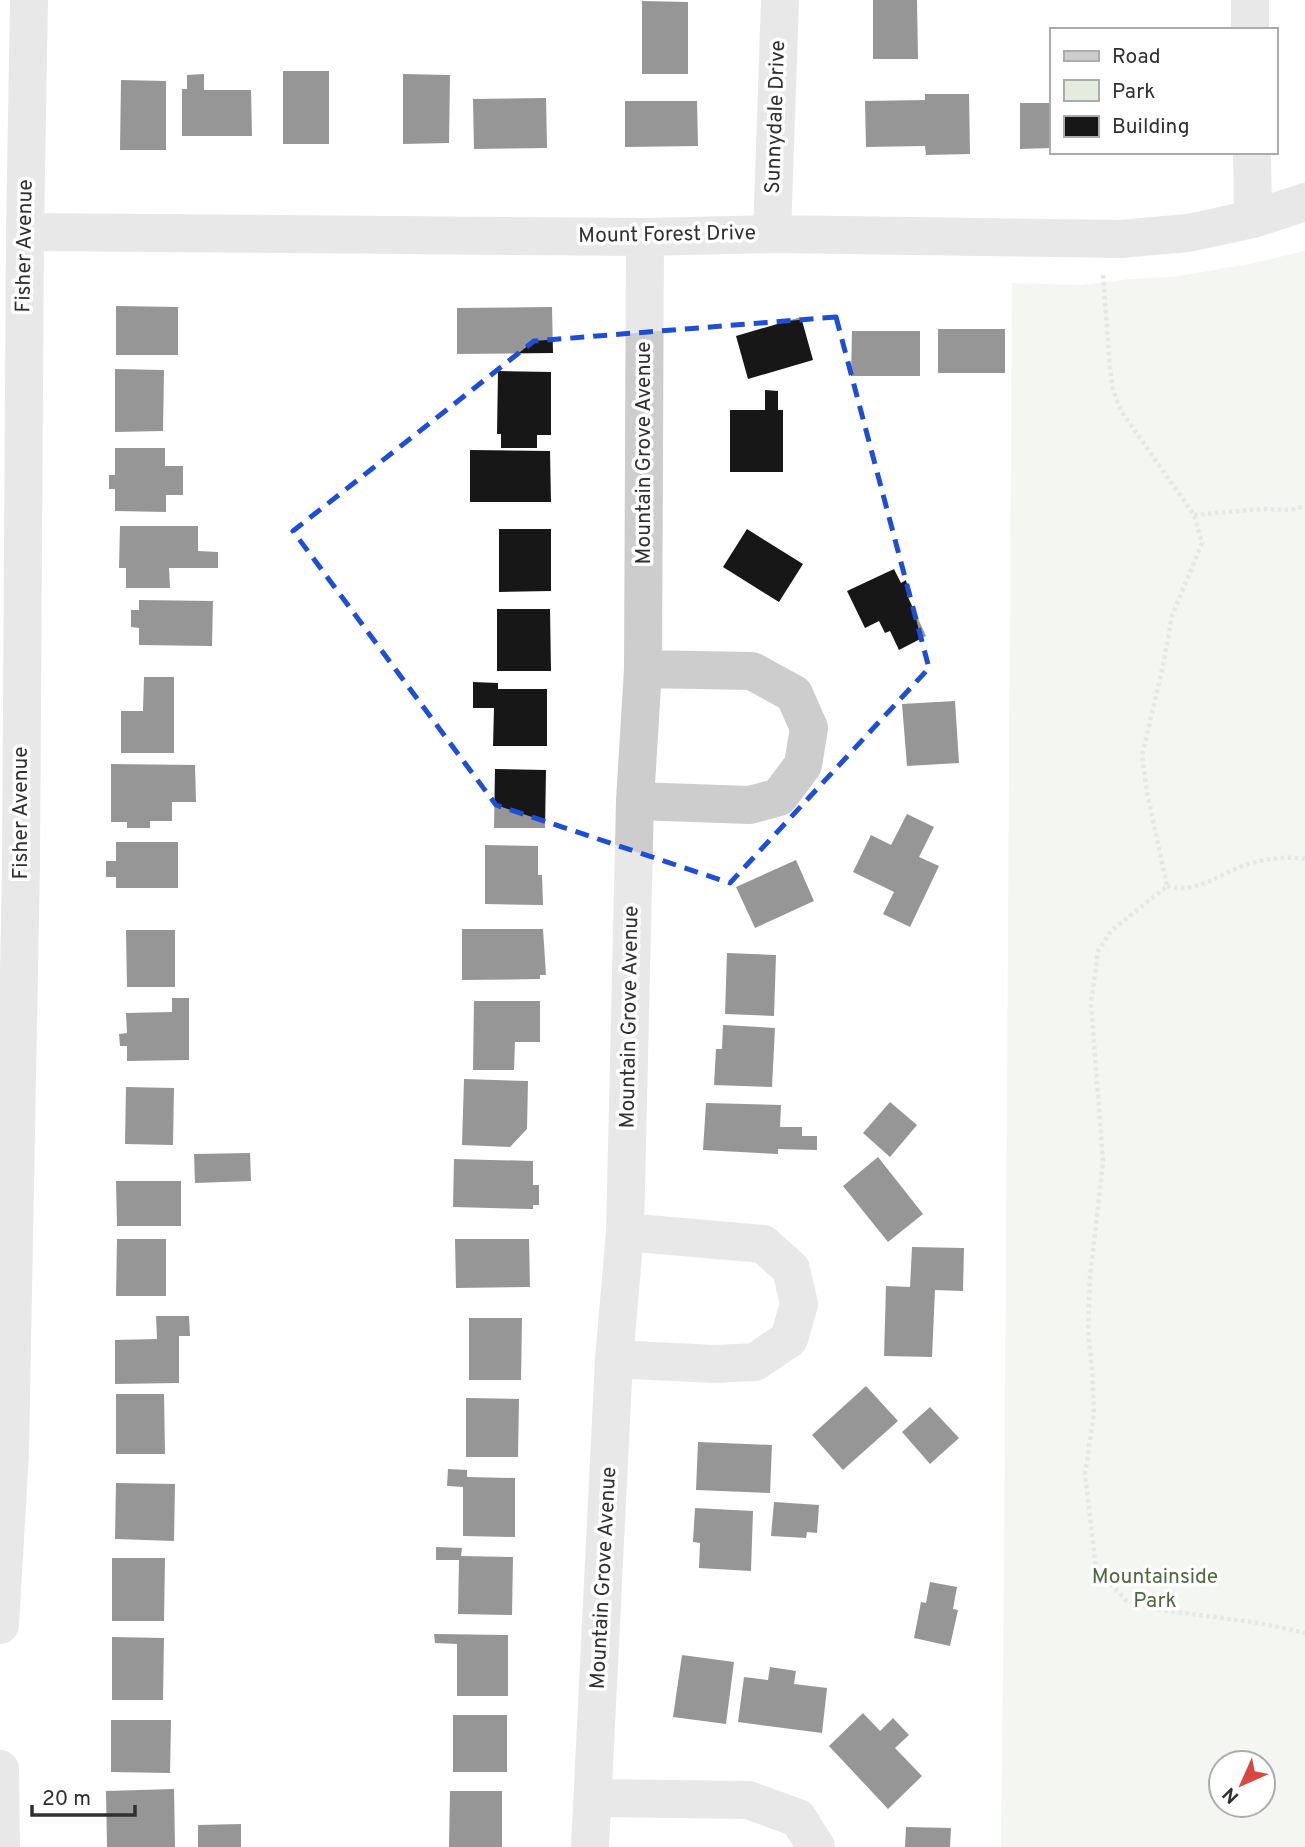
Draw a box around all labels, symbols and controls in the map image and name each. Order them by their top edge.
legend [1050,28,1277,154]
street label: Sunnydale Drive [760,40,792,194]
text: Road [1112,44,1161,71]
text: Park [1112,79,1155,106]
text: Building [1112,114,1190,141]
street label: Fisher Avenue [10,179,40,313]
street label: Mount Forest Drive [578,220,756,250]
street label: Mountain Grove Avenue [631,342,658,564]
street label: Fisher Avenue [8,746,35,880]
street label: Mountain Grove Avenue [615,905,645,1129]
street label: Mountain Grove Avenue [585,1466,623,1690]
park label: Mountainside Park [1092,1564,1218,1615]
north arrow [1207,1749,1277,1819]
scale bar [32,1773,135,1817]
text: N [1218,1781,1245,1808]
text: 20 m [42,1786,91,1813]

